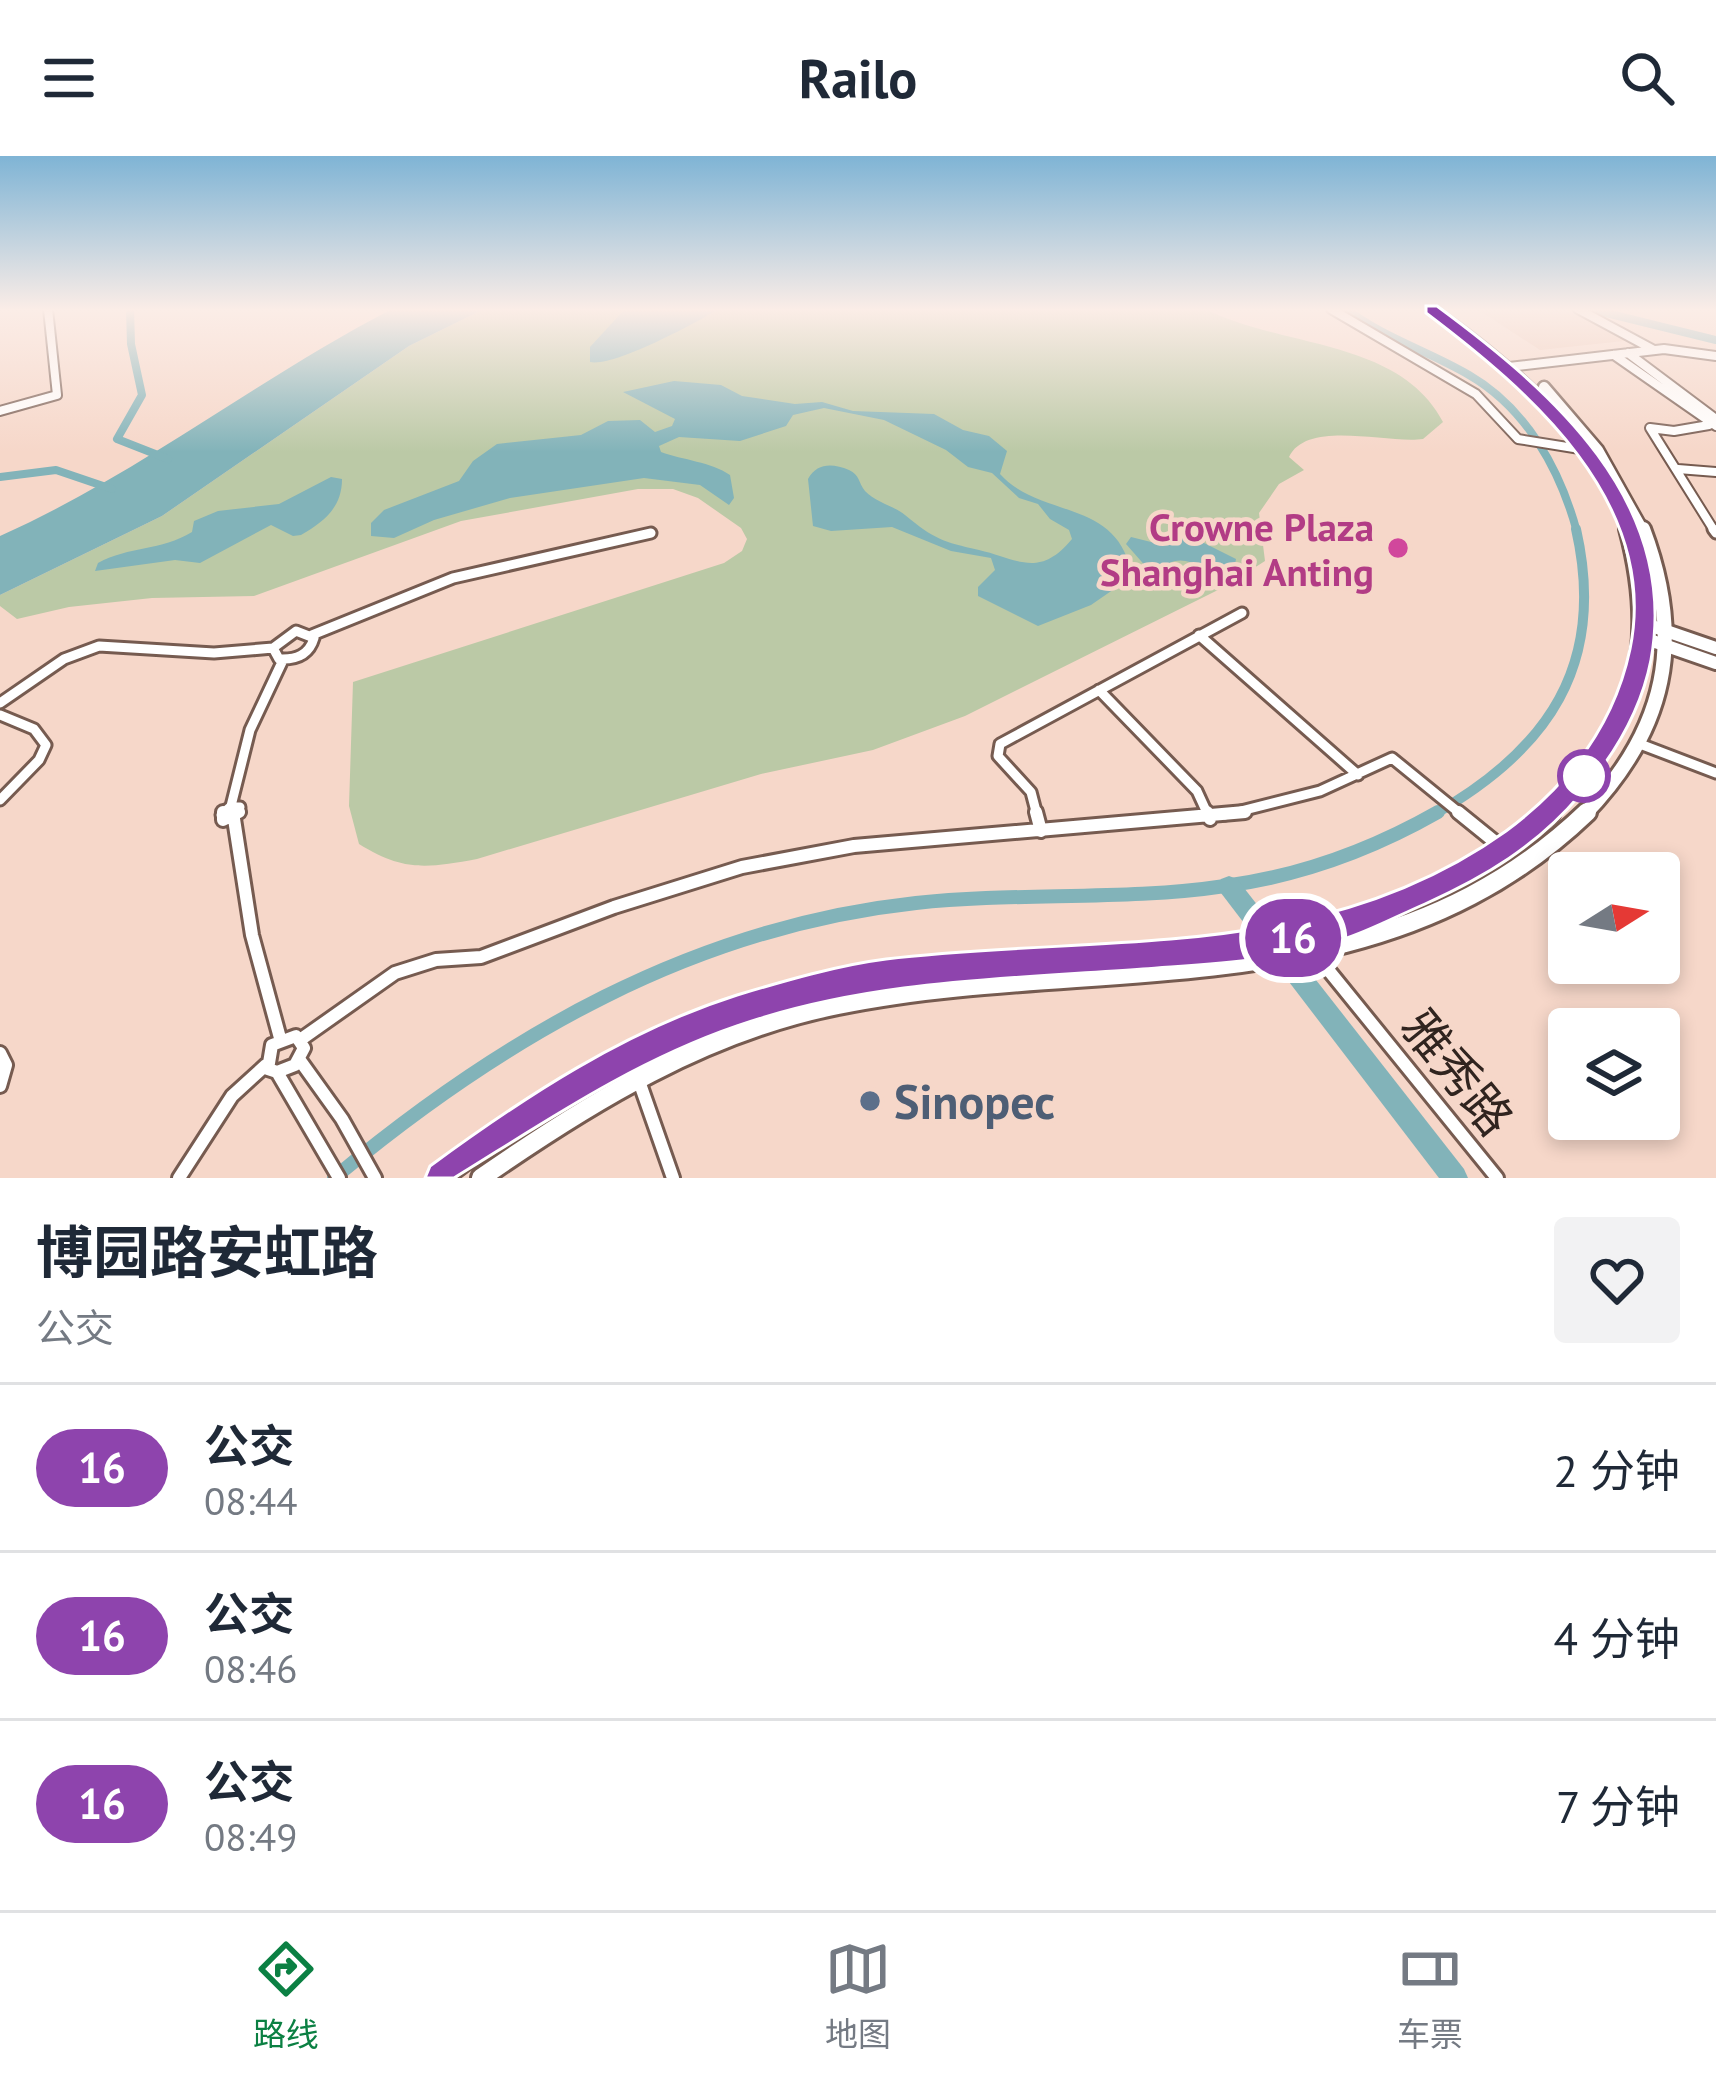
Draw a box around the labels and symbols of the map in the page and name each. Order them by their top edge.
place label: Crowne Plaza Shanghai Anting [1100,501,1374,597]
marker: Crowne Plaza Shanghai Anting [1385,535,1411,561]
unlabelled marker [1559,751,1609,801]
north arrow [1548,852,1680,984]
line badge: 16 [1239,899,1347,977]
street label: 雅秀路 [1389,997,1527,1147]
place label: Sinopec [894,1070,1055,1132]
marker: Sinopec [857,1088,883,1114]

